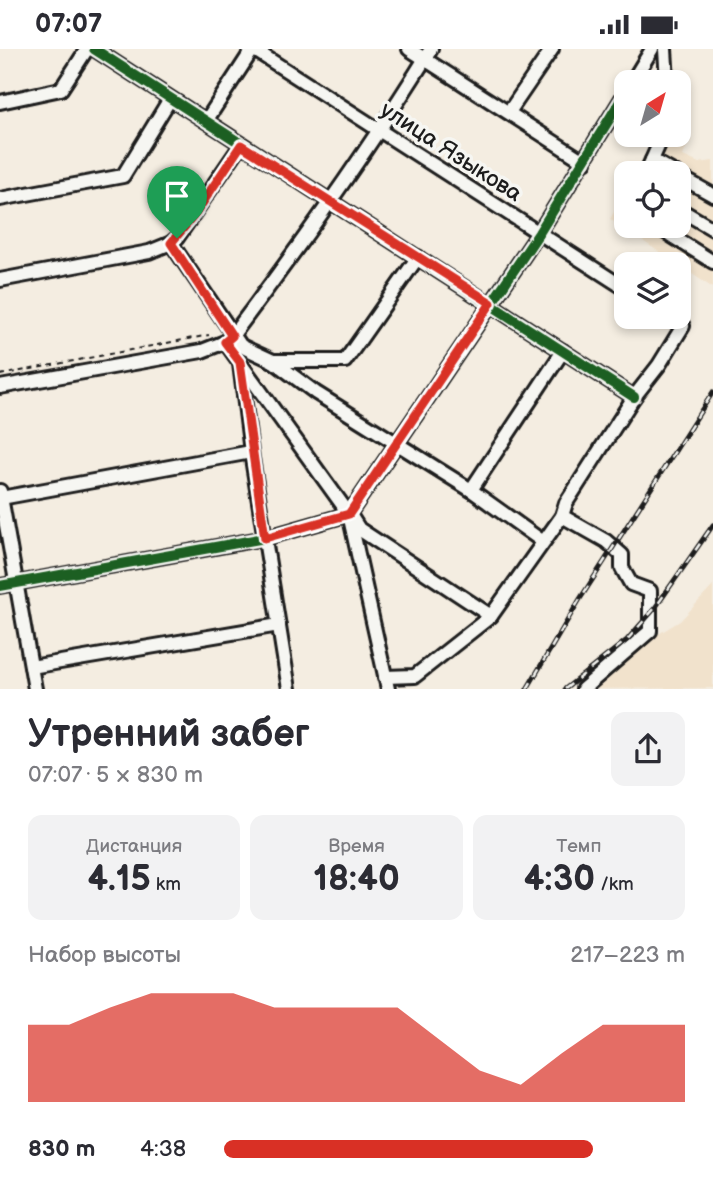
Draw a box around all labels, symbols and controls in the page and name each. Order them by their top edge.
text: 07:07 [35,9,102,40]
north arrow [614,70,691,147]
map controls [614,70,691,329]
street label: улица Языкова [375,96,527,208]
button: locate [614,161,691,238]
pin [147,166,207,238]
icon: arrive [158,177,196,215]
button: layers [614,252,691,329]
text: Утренний забег [28,712,310,757]
button: share [611,712,685,786]
text: 07:07 · 5 × 830 m [28,761,203,789]
text: Дистанция [86,835,182,858]
text: Время [328,835,385,858]
text: Темп [556,835,601,858]
text: 4.15 [87,858,151,901]
text: 18:40 [313,858,400,901]
text: 4:30 [524,858,595,901]
text: km [151,873,181,896]
text: /km [595,873,634,896]
text: Набор высоты [28,941,181,969]
text: 217–223 m [570,941,685,969]
text: 830 m [28,1135,95,1163]
text: 4:38 [140,1135,186,1163]

